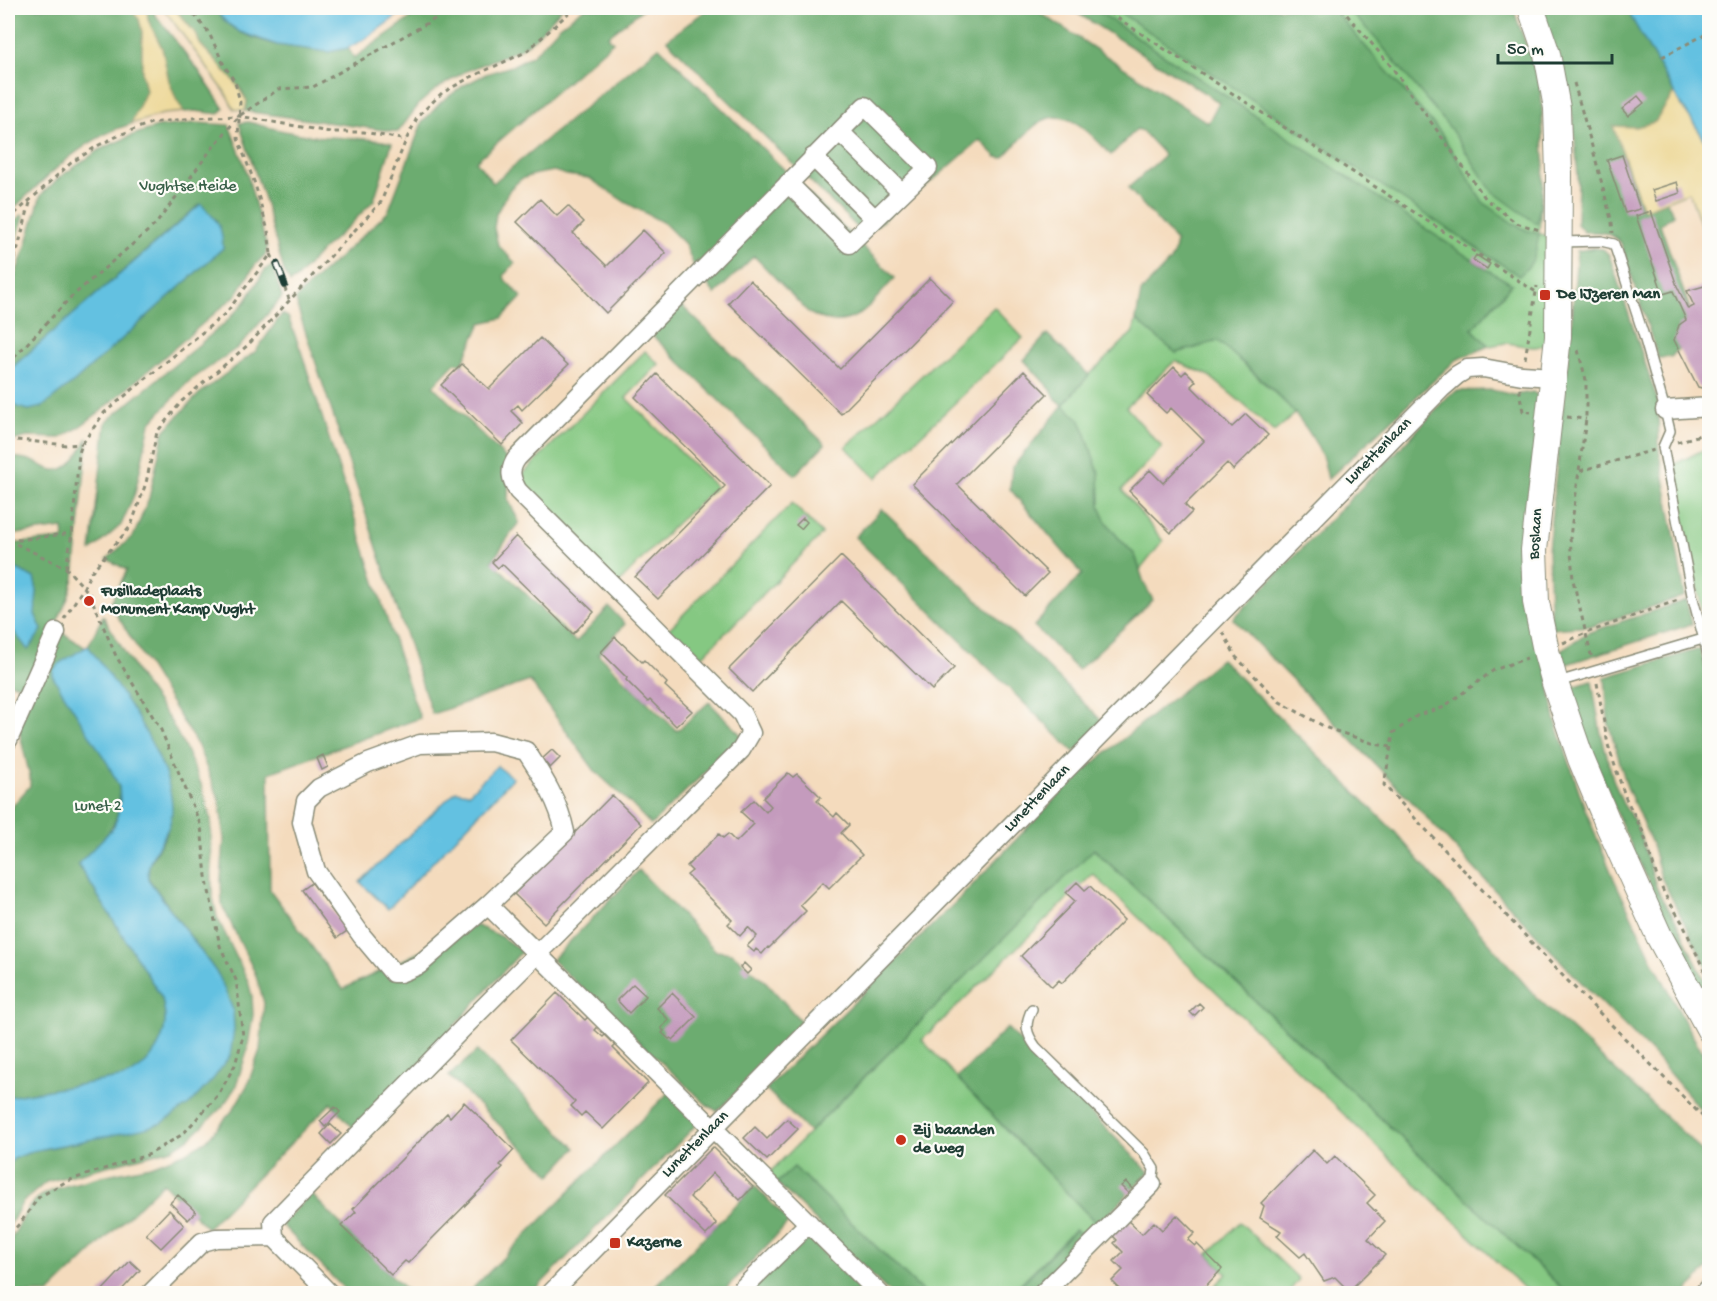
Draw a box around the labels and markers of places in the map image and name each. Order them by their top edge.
place label: De IJzeren Man [1555,286,1660,305]
marker: De IJzeren Man [1538,288,1552,302]
place label: Fusilladeplaats Monument Kamp Vught [100,583,256,620]
marker: Fusilladeplaats Monument Kamp Vught [82,594,96,608]
place label: Zij baanden de weg [913,1122,995,1159]
marker: Zij baanden de weg [894,1133,908,1147]
place label: Kazerne [626,1234,682,1253]
marker: Kazerne [608,1236,622,1250]

